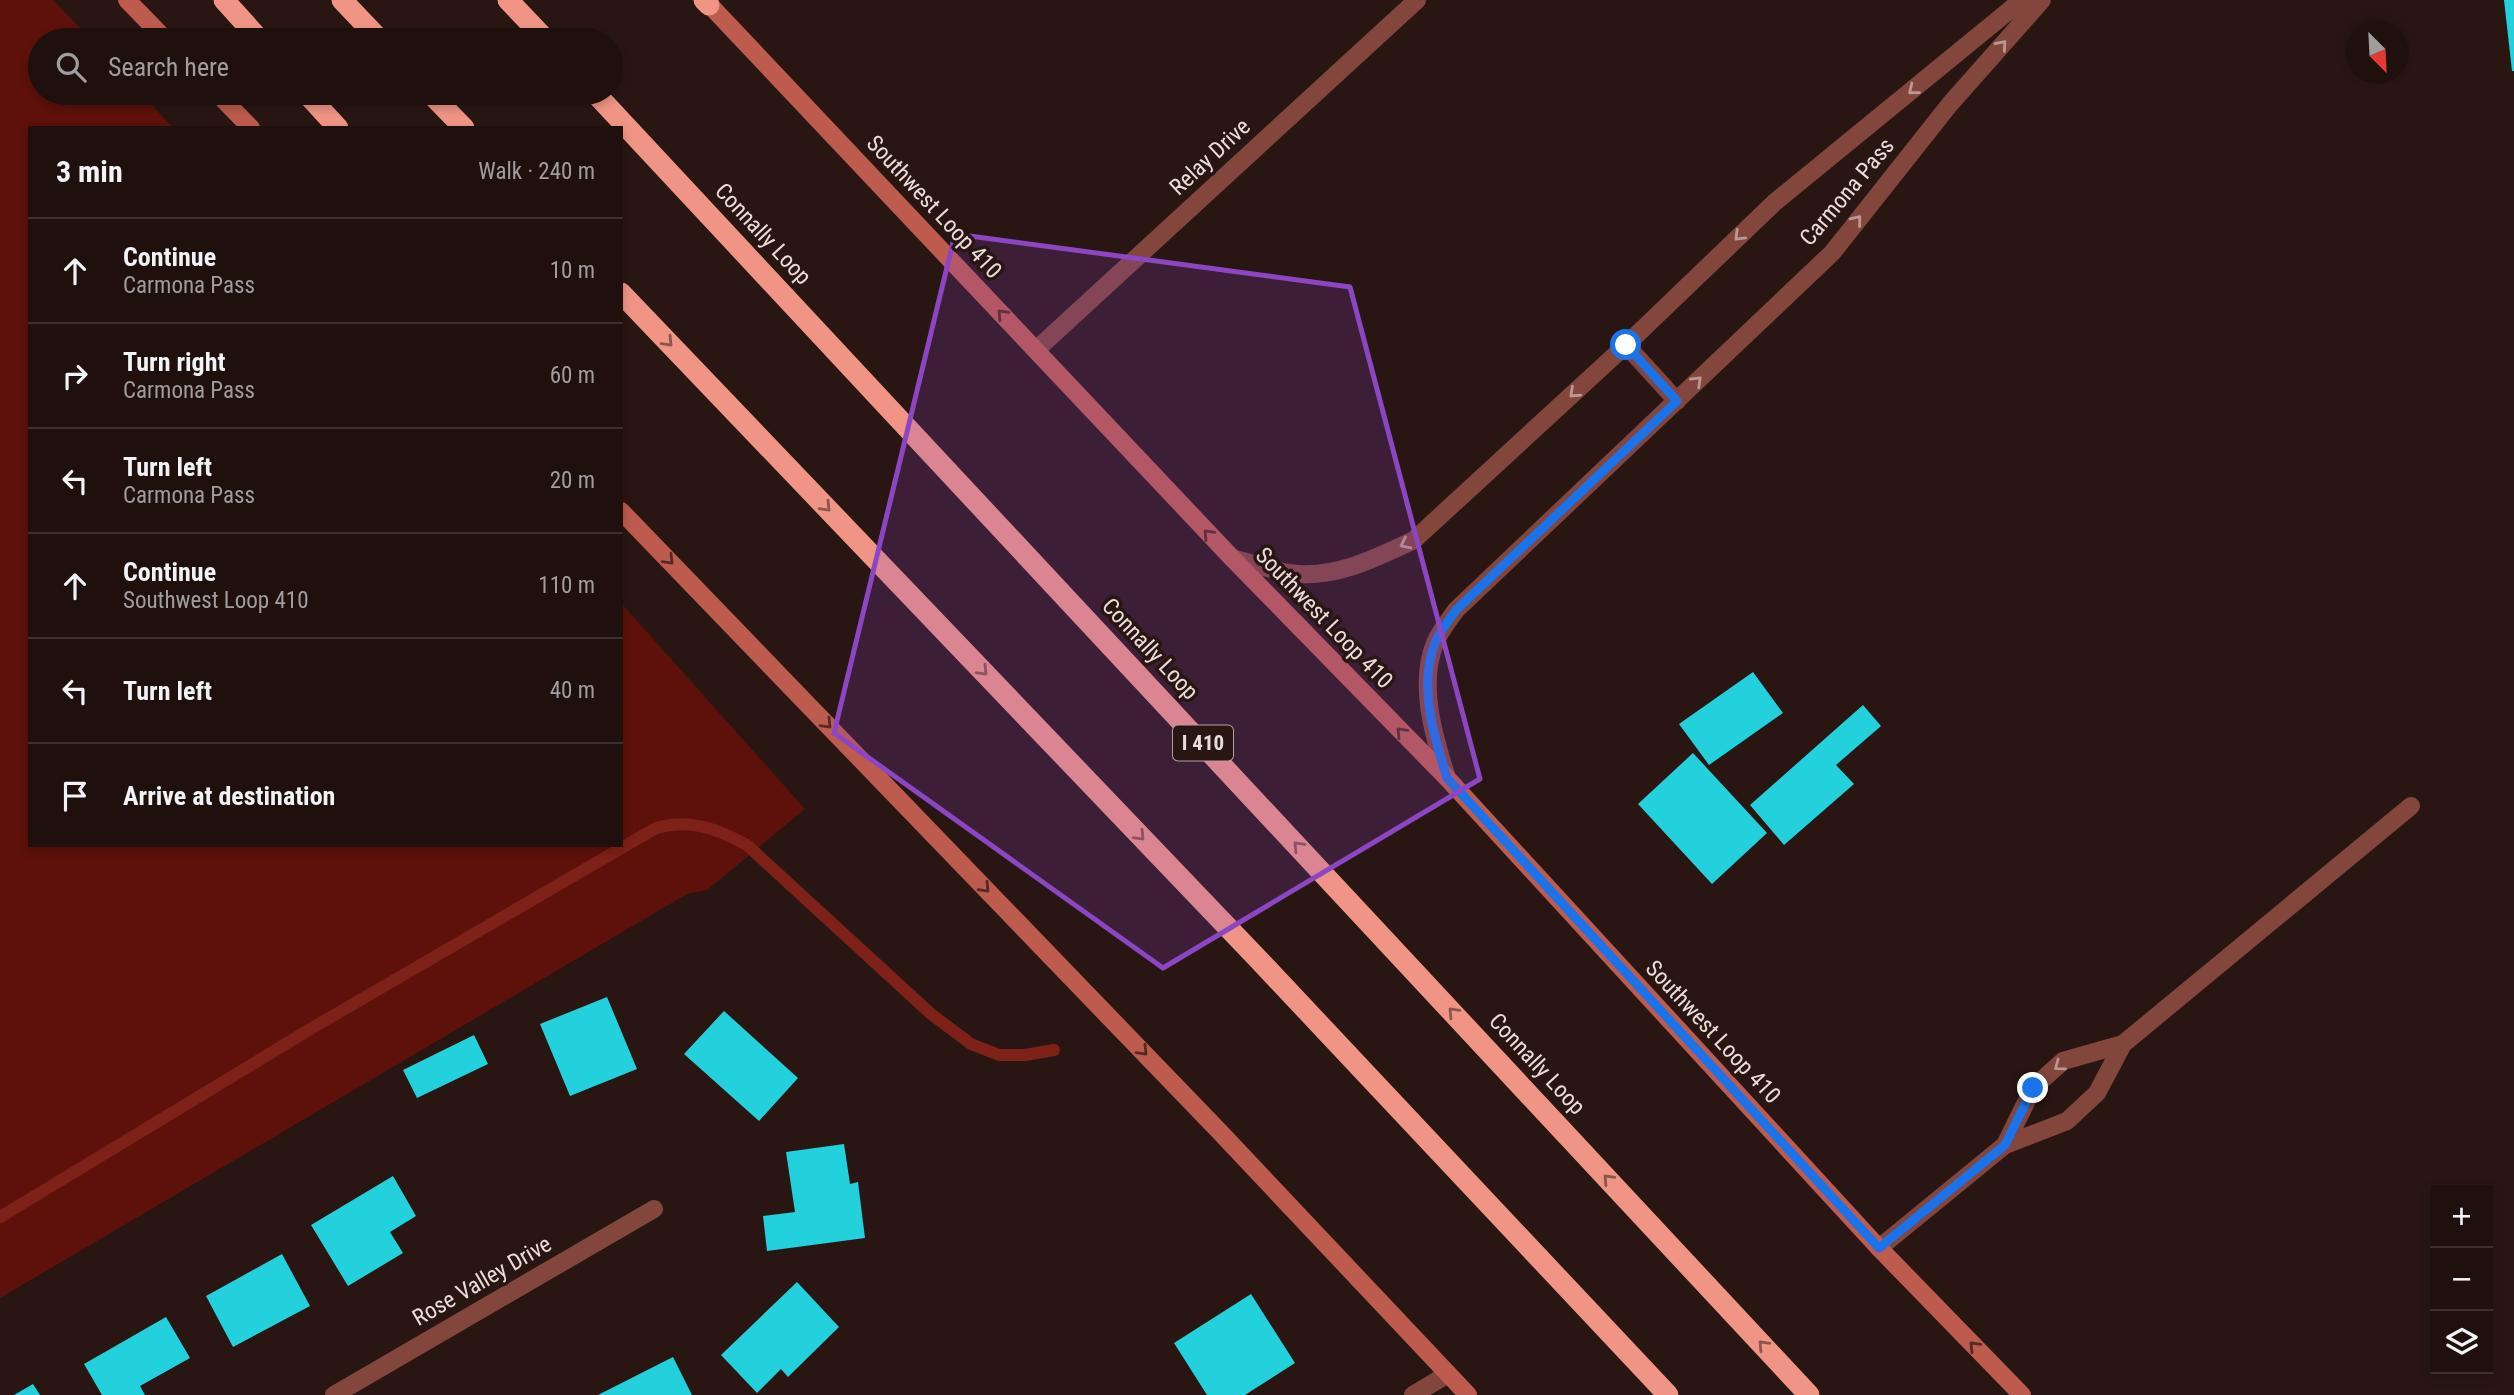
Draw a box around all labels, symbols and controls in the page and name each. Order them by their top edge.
north arrow [2346,21,2409,84]
search box [28,28,623,105]
one-way arrow [1994,40,2006,53]
icon: search [52,48,90,86]
text: Search here [108,52,229,82]
one-way arrow [1908,81,1920,94]
street label: Relay Drive [1164,113,1256,201]
street label: Southwest Loop 410 [861,130,1007,284]
street label: Carmona Pass [1794,133,1900,251]
text: 3 min [56,154,123,189]
text: Walk · 240 m [478,158,595,185]
street label: Connally Loop [709,178,817,290]
one-way arrow [1849,216,1862,228]
one-way arrow [1734,228,1747,241]
text: Continue [123,242,216,272]
icon: ahead [56,252,94,290]
text: 10 m [550,257,595,284]
text: Carmona Pass [123,272,255,299]
one-way arrow [998,310,1011,323]
route start [1610,329,1641,360]
one-way arrow [660,334,673,347]
text: Turn right [123,347,225,377]
icon: right [56,357,94,395]
text: 60 m [550,362,595,389]
text: Carmona Pass [123,377,255,404]
one-way arrow [1689,377,1702,390]
one-way arrow [1569,385,1582,397]
text: Turn left [123,452,212,482]
icon: left [56,462,94,500]
text: 20 m [550,467,595,494]
text: Carmona Pass [123,482,255,509]
one-way arrow [817,498,830,511]
one-way arrow [1204,529,1217,542]
one-way arrow [1400,536,1412,550]
street label: Southwest Loop 410 [1250,542,1398,694]
one-way arrow [660,552,673,565]
text: Continue [123,557,216,587]
icon: ahead [56,567,94,605]
text: 110 m [538,572,595,599]
text: Southwest Loop 410 [123,587,309,614]
street label: Connally Loop [1096,593,1204,705]
one-way arrow [974,663,987,676]
icon: left [56,672,94,710]
text: Turn left [123,676,212,706]
text: 40 m [550,677,595,704]
one-way arrow [818,716,831,729]
road number: I 410 [1173,726,1233,760]
one-way arrow [1397,727,1410,740]
icon: arrive [56,777,94,815]
text: Arrive at destination [123,781,335,811]
one-way arrow [1131,827,1144,840]
one-way arrow [1293,841,1306,854]
one-way arrow [976,879,989,892]
street label: Southwest Loop 410 [1640,955,1786,1109]
one-way arrow [1448,1007,1461,1020]
street label: Connally Loop [1483,1008,1591,1120]
one-way arrow [1134,1043,1147,1056]
one-way arrow [2054,1058,2067,1071]
route end [2017,1072,2048,1103]
one-way arrow [1604,1174,1616,1187]
map controls [2430,1185,2493,1374]
button: + [2430,1185,2493,1248]
street label: Rose Valley Drive [408,1230,556,1332]
button: − [2430,1248,2493,1311]
button: layers [2430,1311,2493,1374]
one-way arrow [1759,1340,1771,1353]
one-way arrow [1970,1341,1983,1354]

